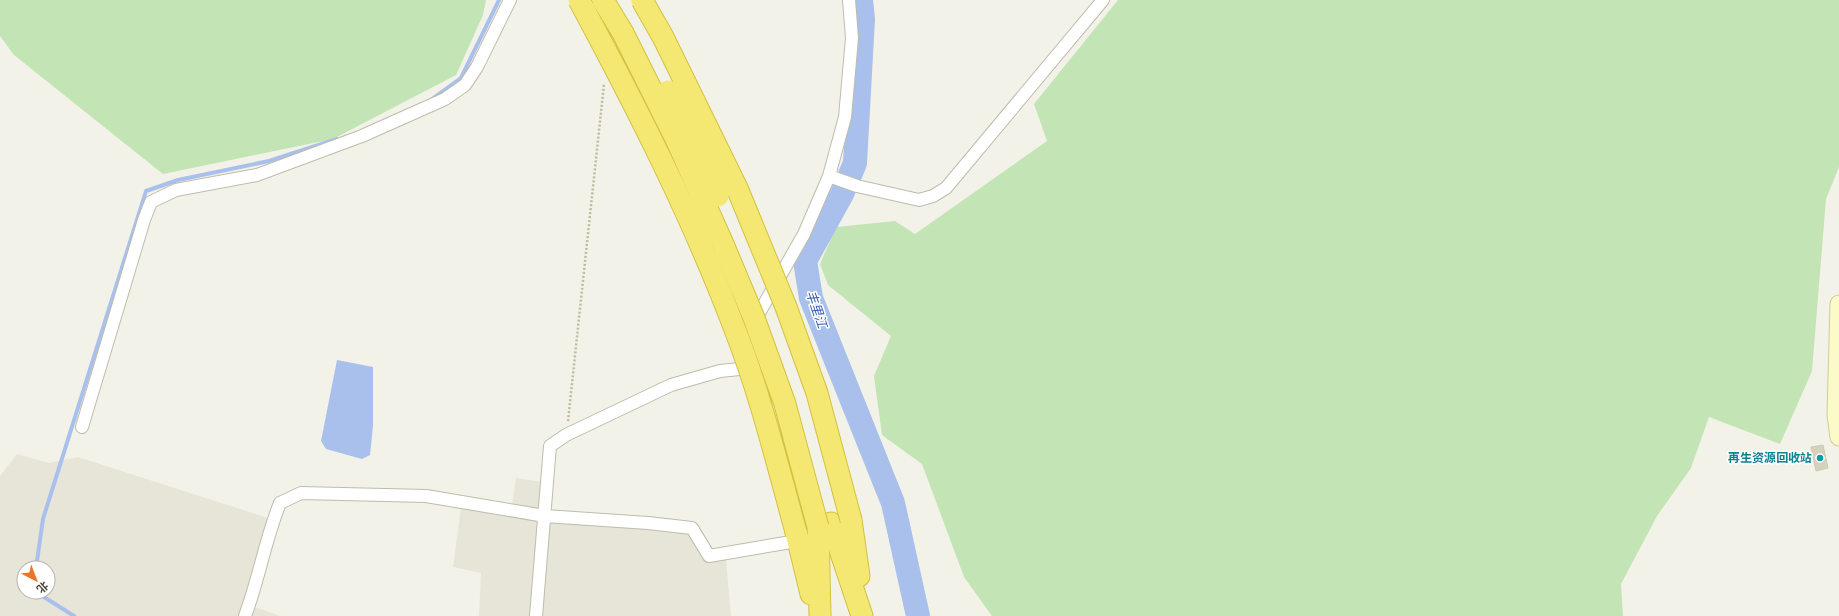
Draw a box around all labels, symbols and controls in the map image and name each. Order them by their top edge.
water label: 丰里江 [802,288,832,332]
place label: 再生资源回收站 [1728,450,1812,466]
marker: 再生资源回收站 [1815,453,1825,463]
north arrow [16,560,56,600]
text: 北 [34,579,51,596]

